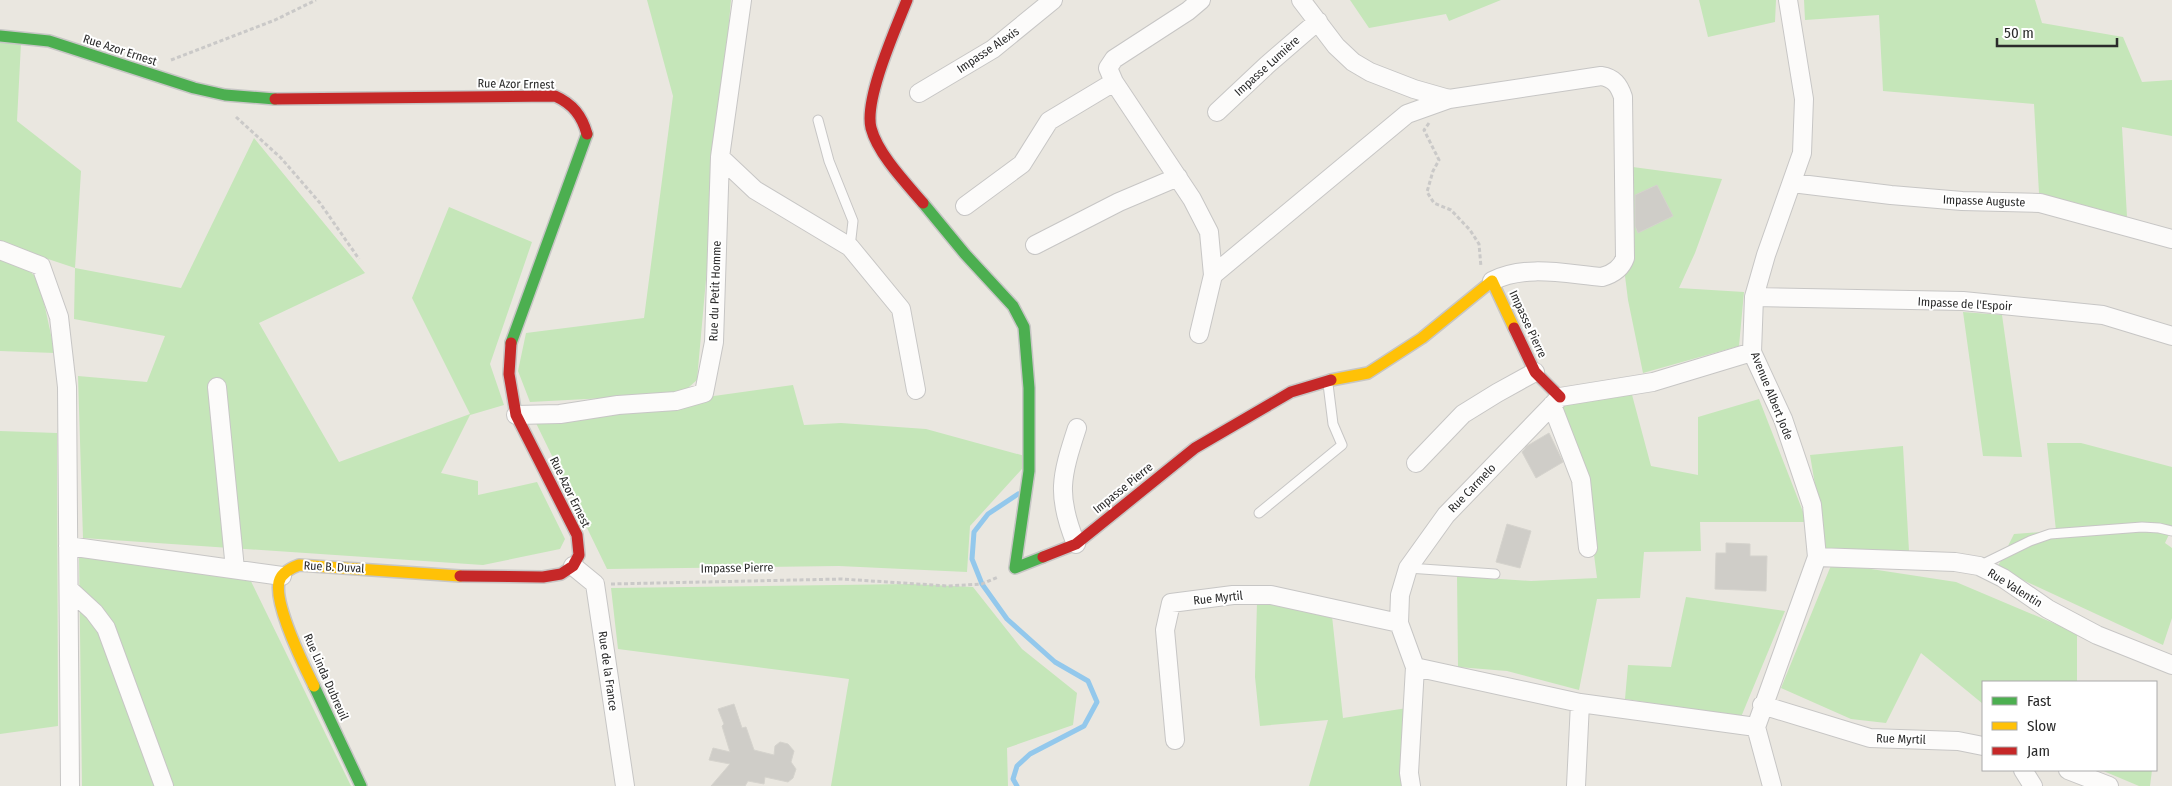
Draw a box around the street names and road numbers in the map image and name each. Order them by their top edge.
street label: Impasse Alexis [954,24,1022,76]
street label: Rue Azor Ernest [81,31,159,69]
street label: Impasse Lumière [1232,33,1302,99]
street label: Rue Azor Ernest [477,76,555,92]
street label: Impasse Auguste [1943,193,2026,209]
street label: Rue du Petit Homme [706,240,724,342]
street label: Impasse Pierre [1506,288,1550,360]
street label: Impasse de l'Espoir [1917,295,2013,314]
street label: Avenue Albert Jode [1748,350,1796,442]
street label: Rue Azor Ernest [547,454,593,530]
street label: Impasse Pierre [1090,460,1156,516]
street label: Rue Carmelo [1445,461,1499,515]
street label: Rue B. Duval [303,558,365,576]
street label: Impasse Pierre [701,560,773,576]
street label: Rue Valentin [1985,566,2045,610]
street label: Rue Myrtil [1193,588,1243,608]
street label: Rue de la France [595,630,621,712]
street label: Rue Linda Dubreuil [301,632,351,722]
street label: Rue Myrtil [1876,731,1926,747]

